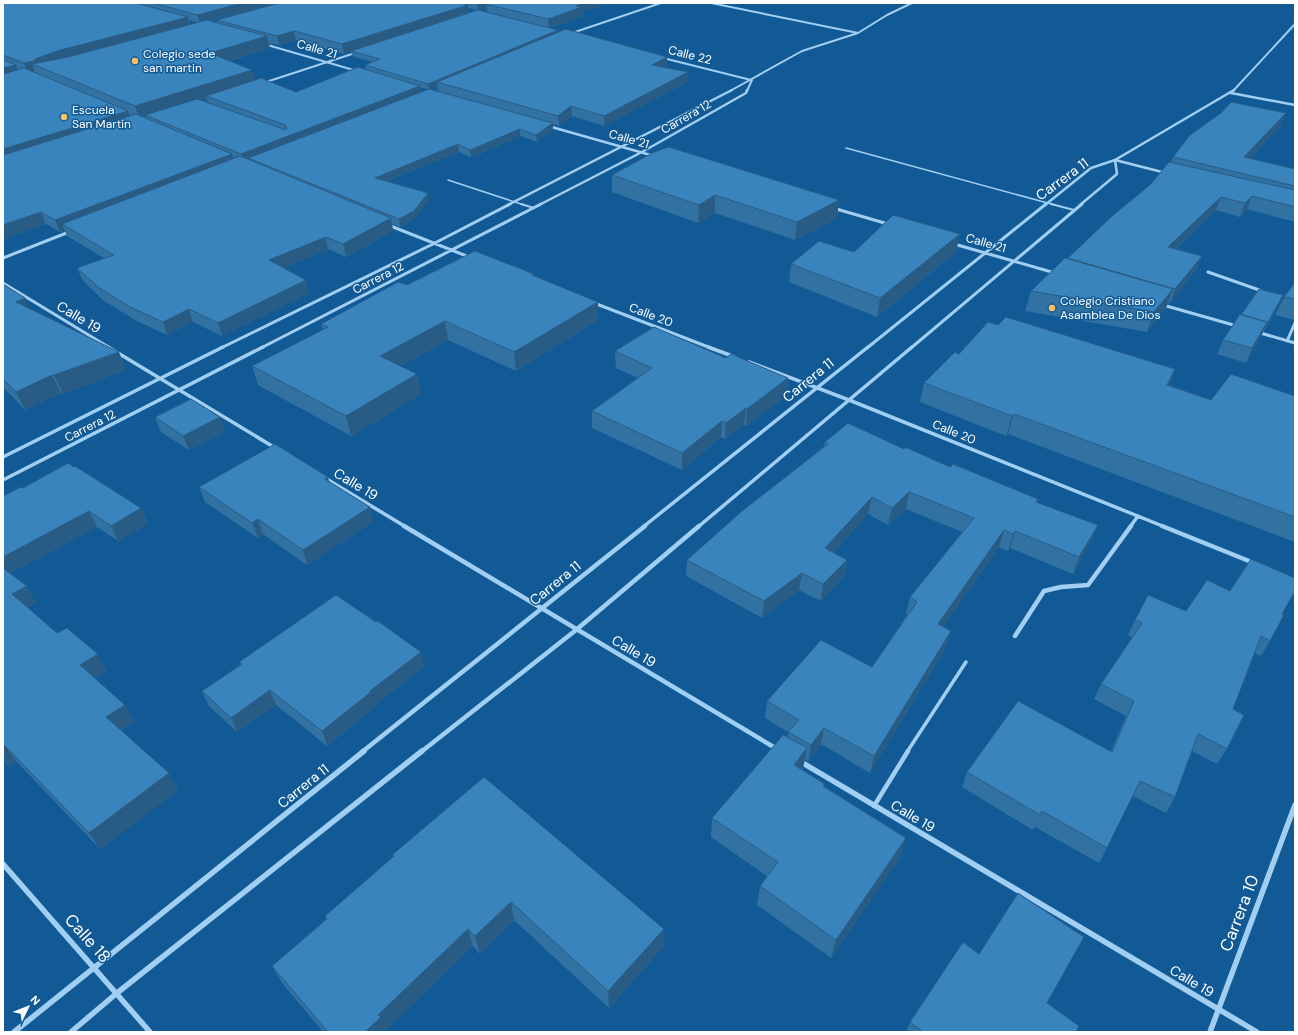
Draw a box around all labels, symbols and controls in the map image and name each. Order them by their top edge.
street label: Calle 21 [295,36,339,62]
street label: Calle 22 [667,42,714,68]
place label: Colegio sede san martin [143,46,215,76]
marker: Colegio sede san martin [130,56,140,66]
street label: Carrera 12 [658,96,714,138]
place label: Escuela San Martín [72,102,131,132]
marker: Escuela San Martín [59,112,69,122]
street label: Calle 21 [607,126,651,152]
street label: Carrera 11 [1032,154,1092,204]
street label: Calle 21 [964,230,1008,256]
street label: Carrera 12 [350,258,406,298]
place label: Colegio Cristiano Asamblea De Dios [1060,293,1160,323]
street label: Calle 19 [53,297,105,337]
street label: Calle 20 [627,299,675,331]
marker: Colegio Cristiano Asamblea De Dios [1047,303,1057,313]
street label: Carrera 11 [779,354,837,406]
street label: Carrera 12 [62,406,118,446]
street label: Calle 20 [930,416,978,448]
street label: Calle 19 [330,464,382,504]
street label: Carrera 11 [526,557,584,609]
street label: Calle 19 [608,631,660,671]
street label: Carrera 11 [274,760,332,812]
street label: Calle 19 [887,796,939,836]
street label: Carrera 10 [1214,872,1264,954]
street label: Calle 18 [60,909,116,967]
street label: Calle 19 [1166,961,1218,1001]
north arrow [8,987,48,1027]
text: N [27,992,43,1008]

